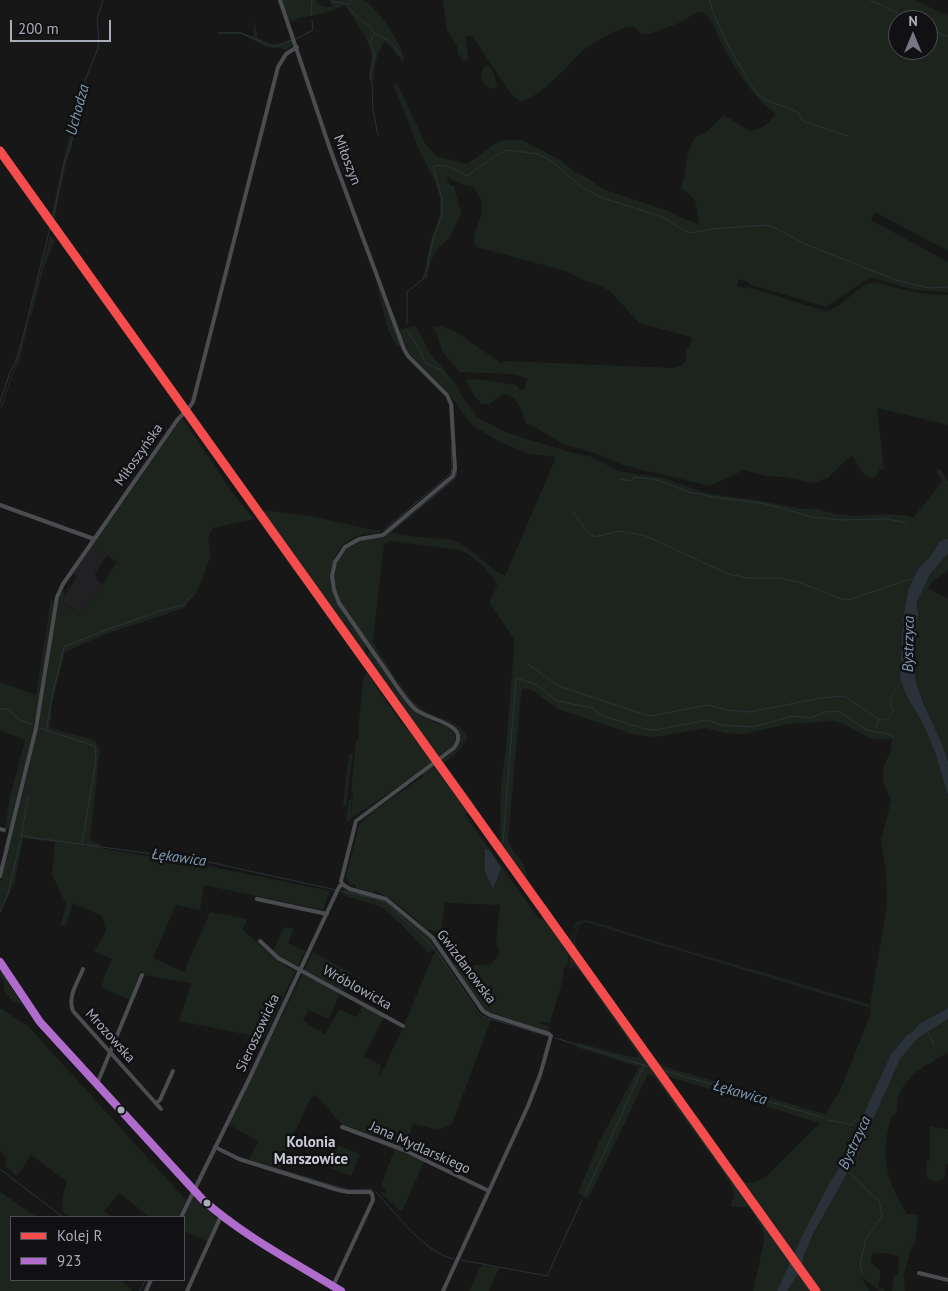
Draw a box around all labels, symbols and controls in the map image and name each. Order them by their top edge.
scale bar [12,10,114,42]
north arrow [888,10,938,60]
text: N [908,12,918,30]
text: 200 m [18,19,59,38]
water label: Uchodza [63,83,93,137]
street label: Miłoszyn [330,132,364,188]
street label: Miłoszyńska [111,421,167,489]
water label: Bystrzyca [900,616,918,672]
water label: Łękawica [151,845,207,871]
street label: Gwizdanowska [433,927,499,1007]
street label: Wróblowicka [320,962,394,1014]
street label: Sieroszowicka [233,991,283,1075]
street label: Mrozowska [82,1006,138,1066]
water label: Łękawica [711,1077,769,1109]
unlabelled marker [116,1105,126,1115]
water label: Bystrzyca [835,1114,875,1172]
street label: Jana Mydlarskiego [367,1118,473,1178]
district label: Kolonia Marszowice [274,1134,348,1169]
unlabelled marker [202,1198,212,1208]
legend [10,1216,185,1281]
text: Kolej R [57,1226,102,1245]
text: 923 [57,1251,82,1270]

